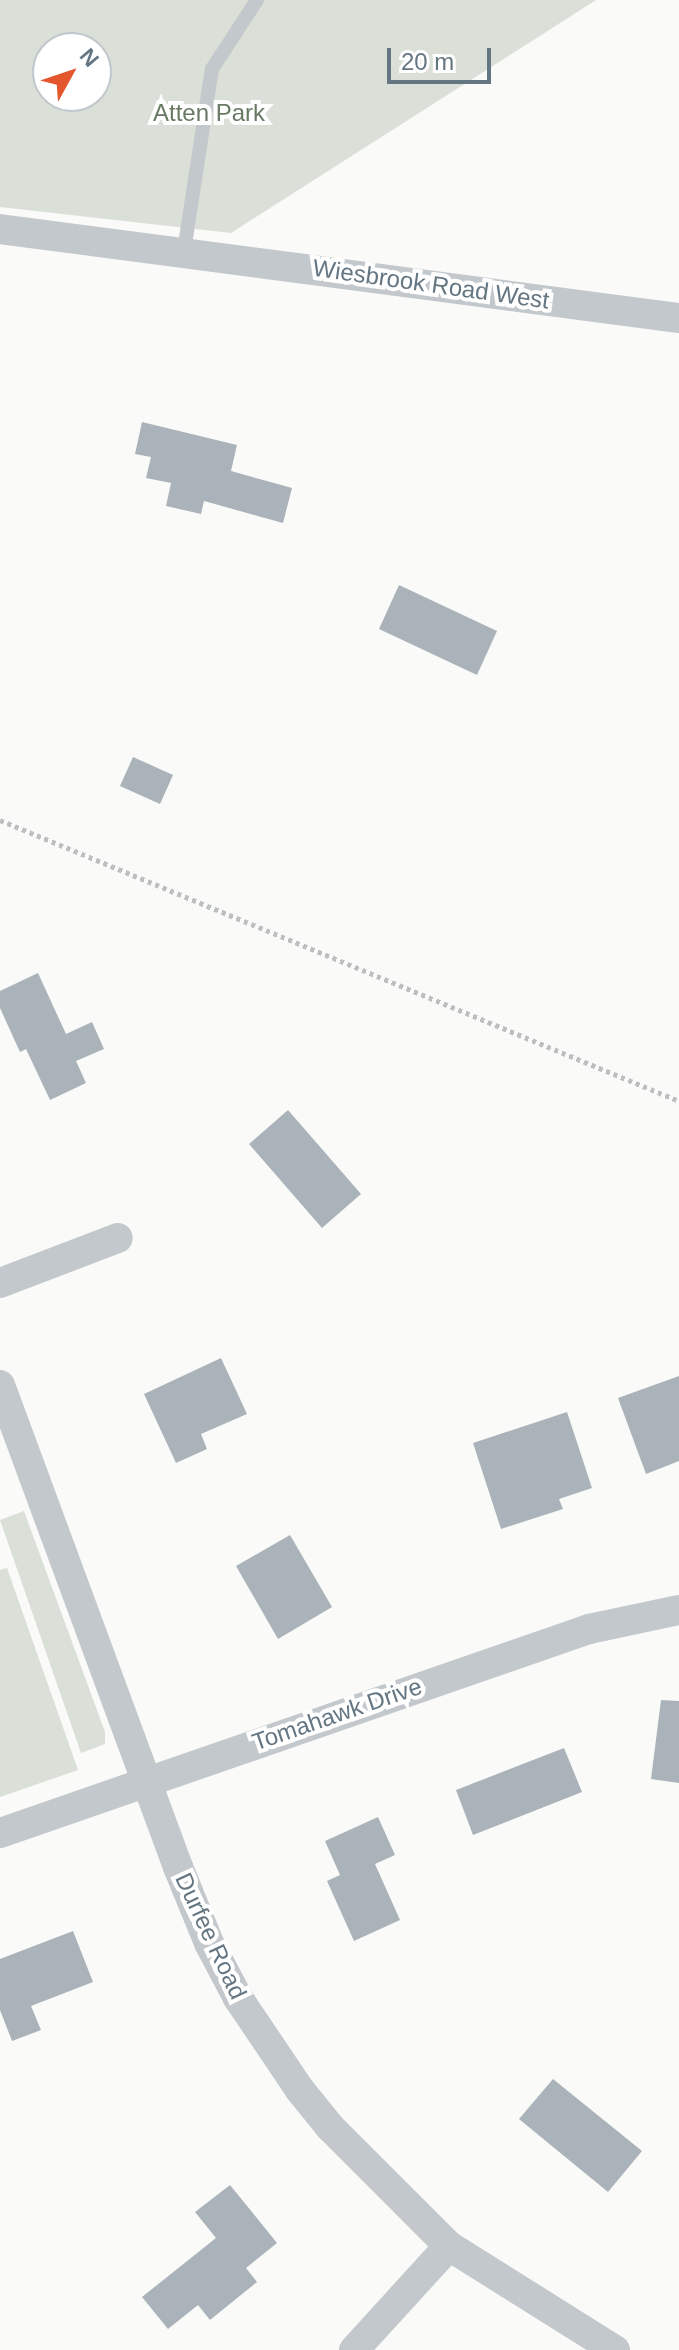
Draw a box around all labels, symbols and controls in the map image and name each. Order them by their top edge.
north arrow [32,32,112,112]
scale bar [391,32,495,82]
text: N [75,43,104,72]
text: 20 m [401,48,454,75]
park label: Atten Park [153,99,265,127]
street label: Wiesbrook Road West [311,253,551,315]
street label: Tomahawk Drive [248,1672,426,1756]
street label: Durfee Road [169,1868,253,2004]

